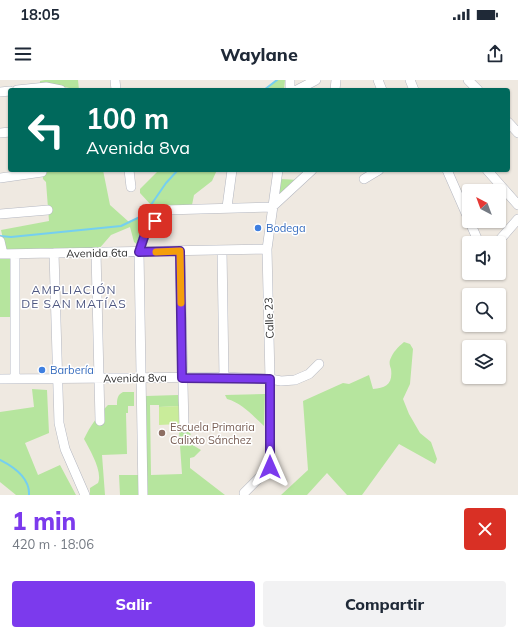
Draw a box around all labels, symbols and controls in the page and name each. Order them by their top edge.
text: 18:05 [20,5,60,24]
icon: menu [12,43,34,65]
text: Waylane [220,43,298,66]
icon: share [484,43,506,65]
text: 100 m [86,101,169,136]
icon: left [20,104,72,156]
text: Avenida 8va [86,136,190,159]
north arrow [462,184,506,228]
map controls [462,184,506,384]
pin [138,204,172,238]
icon: arrive [144,210,166,232]
place label: Bodega [266,221,306,235]
marker: Bodega [253,223,263,233]
button: sound [462,236,506,280]
street label: Avenida 6ta [66,245,128,261]
district label: AMPLIACIÓN DE SAN MATÍAS [21,282,127,311]
button: search [462,288,506,332]
street label: Calle 23 [261,297,277,339]
button: layers [462,340,506,384]
place label: Barbería [50,363,94,377]
marker: Barbería [37,365,47,375]
street label: Avenida 8va [103,370,167,386]
place label: Escuela Primaria Calixto Sánchez [170,420,255,447]
marker: Escuela Primaria Calixto Sánchez [157,428,167,438]
position arrow [249,446,291,488]
text: 1 min [12,506,76,536]
button: close [464,508,506,550]
text: 420 m · 18:06 [12,536,94,552]
button: Salir [12,581,255,627]
button: Compartir [263,581,506,627]

